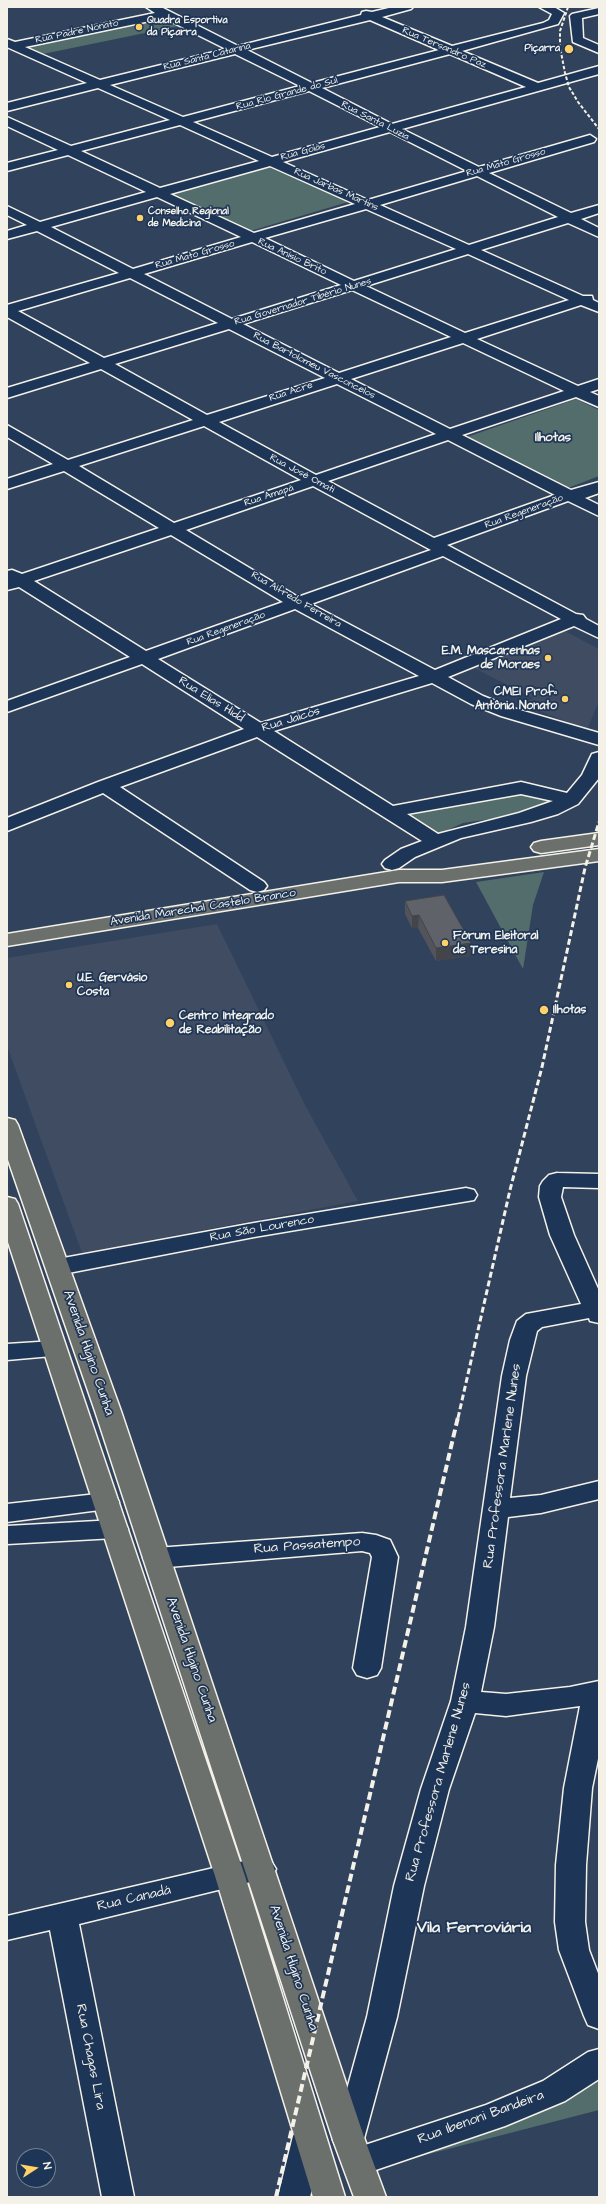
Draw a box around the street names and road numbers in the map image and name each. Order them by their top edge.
street label: Rua Padre Nonato [34,17,120,47]
street label: Rua Tersandro Paz [400,25,488,71]
street label: Rua Santa Catarina [162,40,252,74]
street label: Rua Rio Grande do Sul [235,75,339,113]
street label: Rua Santa Luzia [339,99,411,143]
street label: Rua Goiás [279,140,327,164]
street label: Rua Mato Grosso [465,146,547,180]
street label: Rua Jarbas Martins [292,166,380,214]
street label: Rua Anísio Brito [256,236,328,278]
street label: Rua Mato Grosso [154,238,236,272]
street label: Rua Governador Tibério Nunes [233,275,373,329]
street label: Rua Bartolomeu Vasconcelos [251,330,377,402]
street label: Rua Acre [268,379,314,405]
street label: Rua José Omati [267,452,337,496]
street label: Rua Amapá [243,482,295,510]
street label: Rua Regeneração [483,492,565,532]
street label: Rua Alfredo Ferreira [249,569,343,631]
street label: Rua Regeneração [185,609,267,649]
street label: Rua Elias Hidd [176,674,246,726]
street label: Rua Jaicós [260,704,322,736]
street label: Avenida Marechal Castelo Branco [109,886,297,930]
street label: Rua São Lourenco [209,1213,315,1245]
street label: Avenida Higino Cunha [59,1288,117,1418]
street label: Rua Professora Marlene Nunes [480,1363,526,1569]
street label: Rua Passatempo [253,1534,361,1558]
street label: Avenida Higino Cunha [162,1595,220,1725]
street label: Rua Professora Marlene Nunes [402,1680,476,1884]
street label: Rua Canadá [95,1882,173,1916]
street label: Avenida Higino Cunha [265,1903,321,2033]
street label: Rua Chagas Lira [72,2003,108,2111]
street label: Rua Ibenoni Bandeira [416,2087,546,2149]

